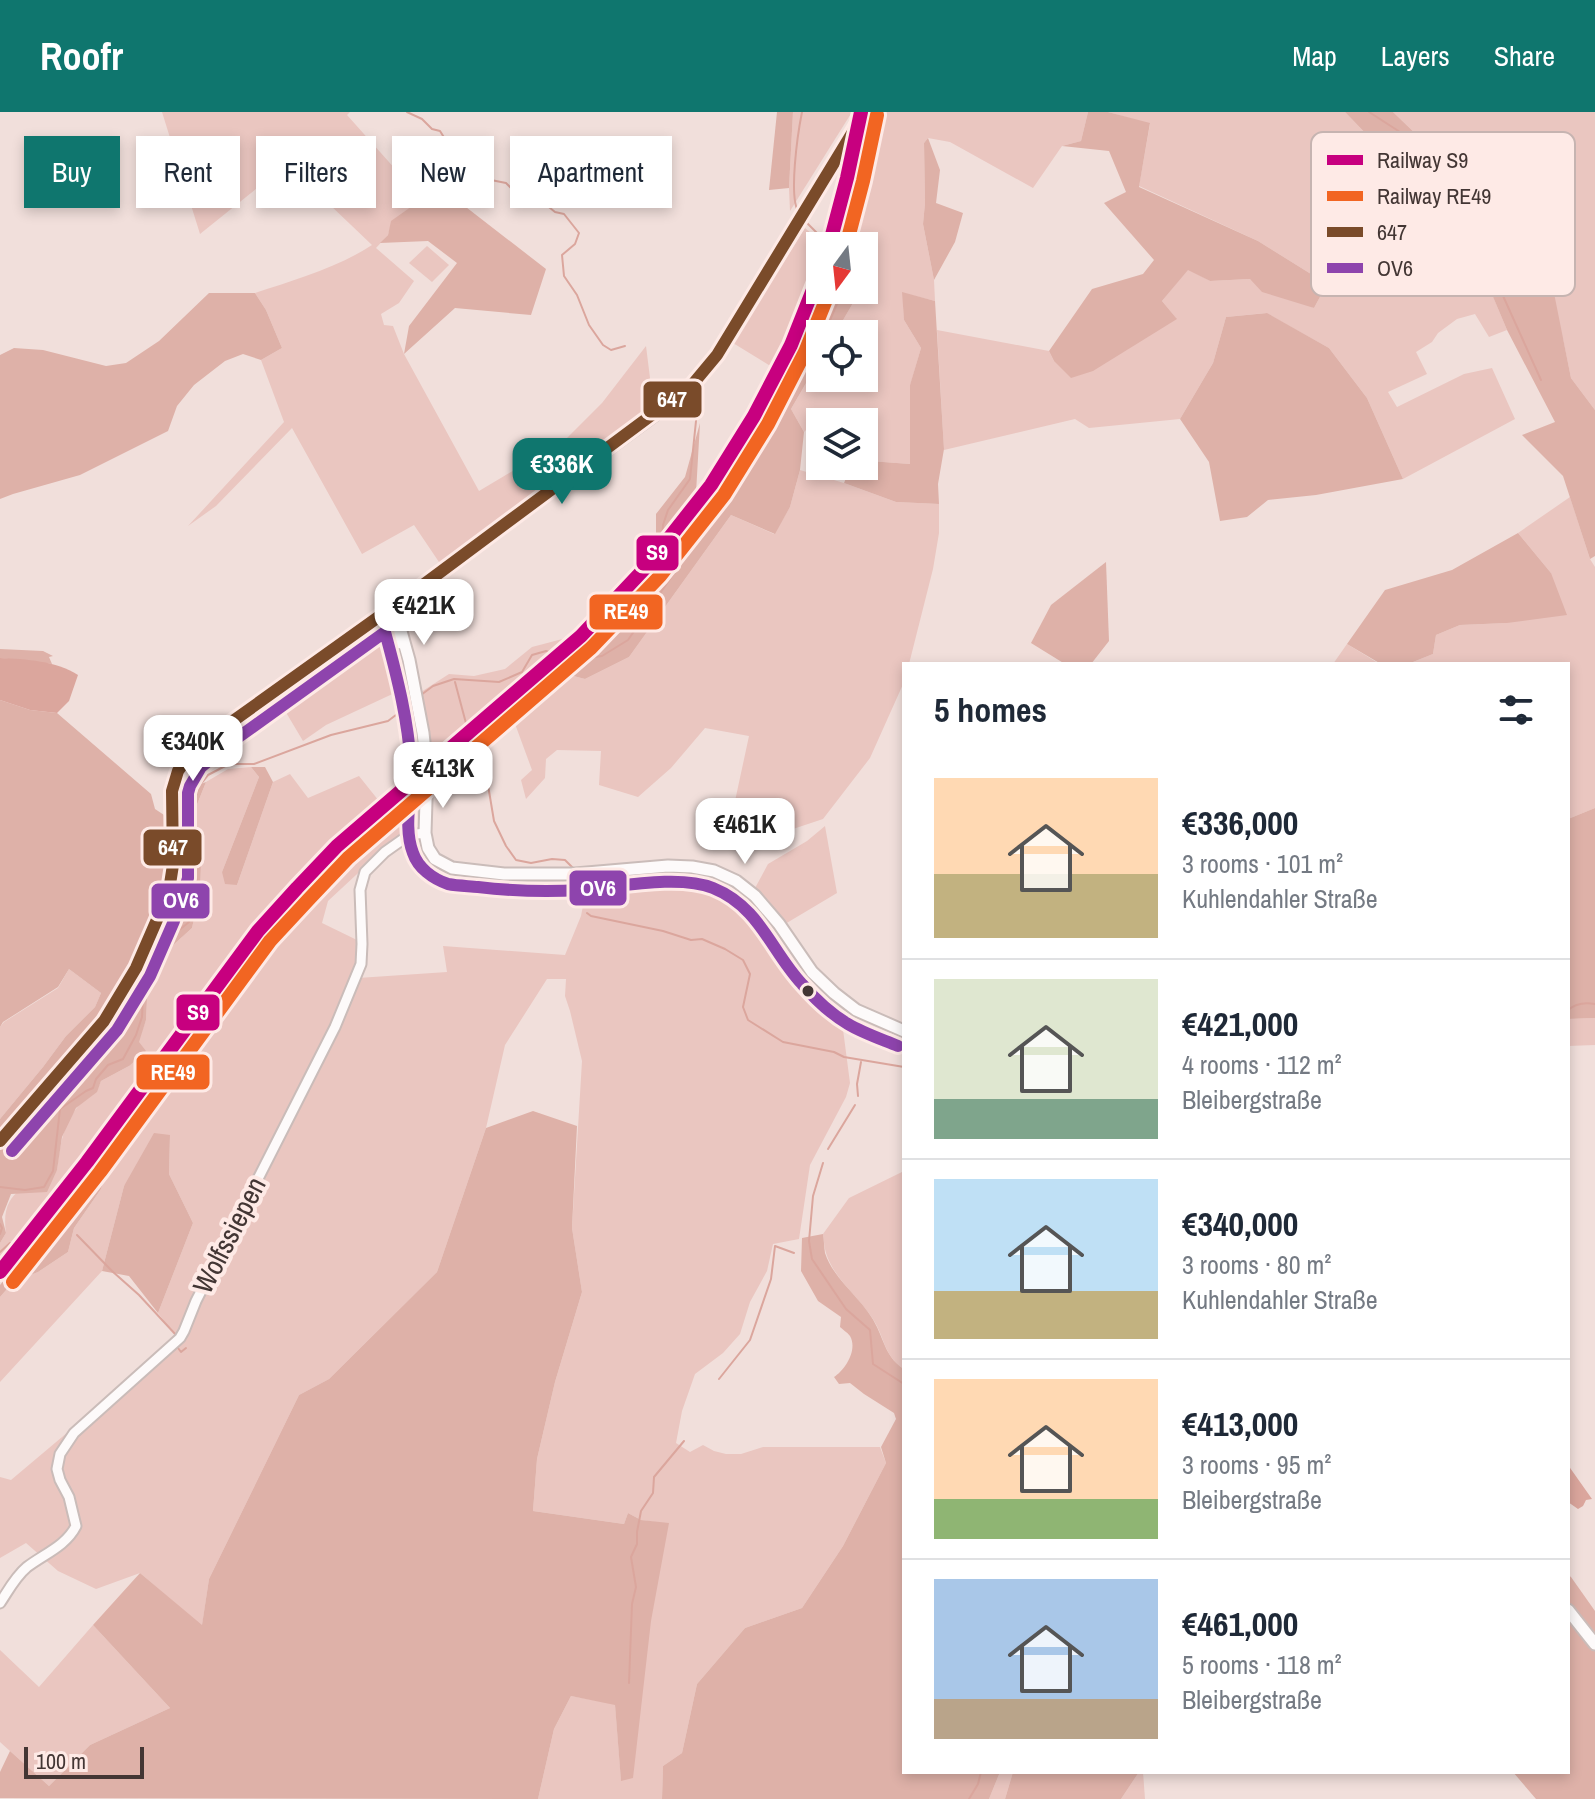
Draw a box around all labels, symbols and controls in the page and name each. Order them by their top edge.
text: Roofr [40,31,123,82]
text: Map [1292,37,1337,75]
text: Layers [1381,37,1450,75]
text: Share [1494,37,1555,75]
legend [1311,132,1575,296]
chip: Buy [24,136,120,208]
chip: Rent [136,136,240,208]
chip: Filters [256,136,376,208]
chip: New [392,136,494,208]
chip: Apartment [510,136,672,208]
text: Railway S9 [1377,145,1468,175]
text: Railway RE49 [1377,181,1491,211]
text: 647 [1377,217,1407,247]
north arrow [806,232,878,304]
map controls [806,232,878,480]
text: OV6 [1377,253,1413,283]
button: locate [806,320,878,392]
line badge: 647 [642,380,703,419]
text: 647 [657,384,687,414]
button: layers [806,408,878,480]
pin: €336K [506,438,618,506]
text: €336K [531,446,593,481]
line badge: S9 [635,534,680,572]
text: S9 [646,537,668,567]
pin: €421K [368,579,480,647]
text: €421K [393,587,455,622]
line badge: RE49 [588,593,664,631]
text: RE49 [603,596,649,626]
text: 5 homes [934,687,1047,733]
icon: filters [1494,688,1538,732]
pin: €340K [137,715,249,783]
text: €340K [162,723,224,758]
pin: €413K [387,742,499,810]
text: €413K [412,750,474,785]
pin: €461K [689,798,801,866]
text: €336,000 [1182,800,1298,846]
text: €461K [714,806,776,841]
icon: home [998,810,1094,906]
line badge: 647 [142,828,203,867]
text: 647 [158,832,188,862]
text: 3 rooms · 101 m² [1182,846,1343,881]
line badge: OV6 [568,869,628,907]
text: OV6 [580,873,616,903]
text: Kuhlendahler Straße [1182,881,1378,916]
line badge: OV6 [150,882,211,920]
text: OV6 [163,885,199,915]
unlabelled marker [800,983,816,999]
line badge: S9 [175,993,221,1032]
text: S9 [187,997,209,1027]
text: €421,000 [1182,1001,1298,1047]
icon: home [998,1011,1094,1107]
text: 4 rooms · 112 m² [1182,1047,1342,1082]
line badge: RE49 [135,1053,211,1091]
text: RE49 [150,1057,196,1087]
text: Bleibergstraße [1182,1082,1322,1117]
street label: Wolfssiepen [183,1170,275,1300]
text: €340,000 [1182,1201,1298,1247]
icon: home [998,1211,1094,1307]
text: 3 rooms · 80 m² [1182,1247,1331,1282]
text: Kuhlendahler Straße [1182,1282,1378,1317]
text: €413,000 [1182,1401,1298,1447]
icon: home [998,1411,1094,1507]
text: 3 rooms · 95 m² [1182,1447,1331,1482]
text: Bleibergstraße [1182,1482,1322,1517]
text: €461,000 [1182,1601,1298,1647]
icon: home [998,1611,1094,1707]
text: 5 rooms · 118 m² [1182,1647,1342,1682]
text: Bleibergstraße [1182,1682,1322,1717]
scale bar [24,1743,144,1779]
text: 100 m [36,1746,86,1776]

